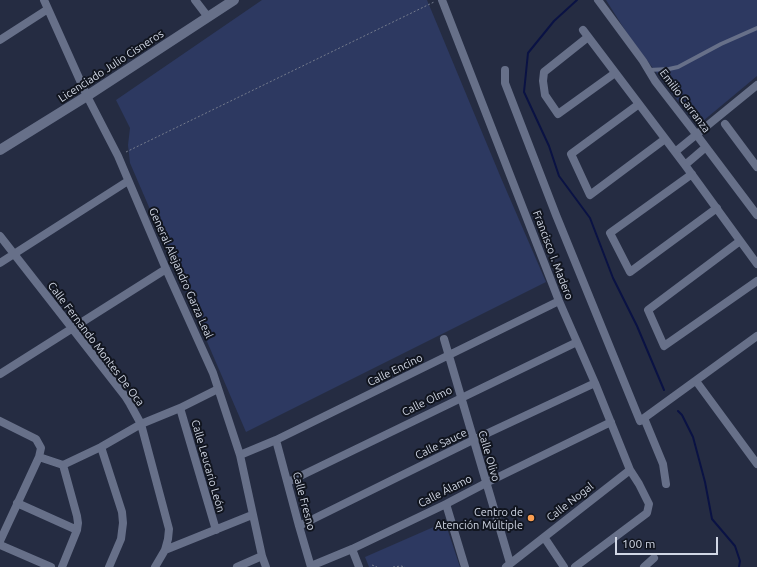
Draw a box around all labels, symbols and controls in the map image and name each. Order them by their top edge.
street label: Licenciado Julio Cisneros [56,27,166,105]
street label: Emilio Carranza [657,67,713,135]
street label: General Alejandro Garza Leal [146,206,216,340]
street label: Francisco I. Madero [530,208,576,302]
street label: Calle Fernando Montes De Oca [45,279,147,409]
street label: Calle Encino [365,351,425,389]
street label: Calle Olmo [400,383,454,419]
street label: Calle Leucario León [188,418,228,514]
street label: Calle Sauce [413,426,469,462]
street label: Calle Olivo [475,429,503,483]
street label: Calle Fresno [290,470,318,532]
street label: Calle Álamo [416,472,474,510]
street label: Calle Nogal [544,480,596,524]
place label: Centro de Atención Múltiple [435,505,523,531]
marker: Centro de Atención Múltiple [526,513,536,523]
scale bar [617,529,720,555]
text: 100 m [622,537,655,550]

